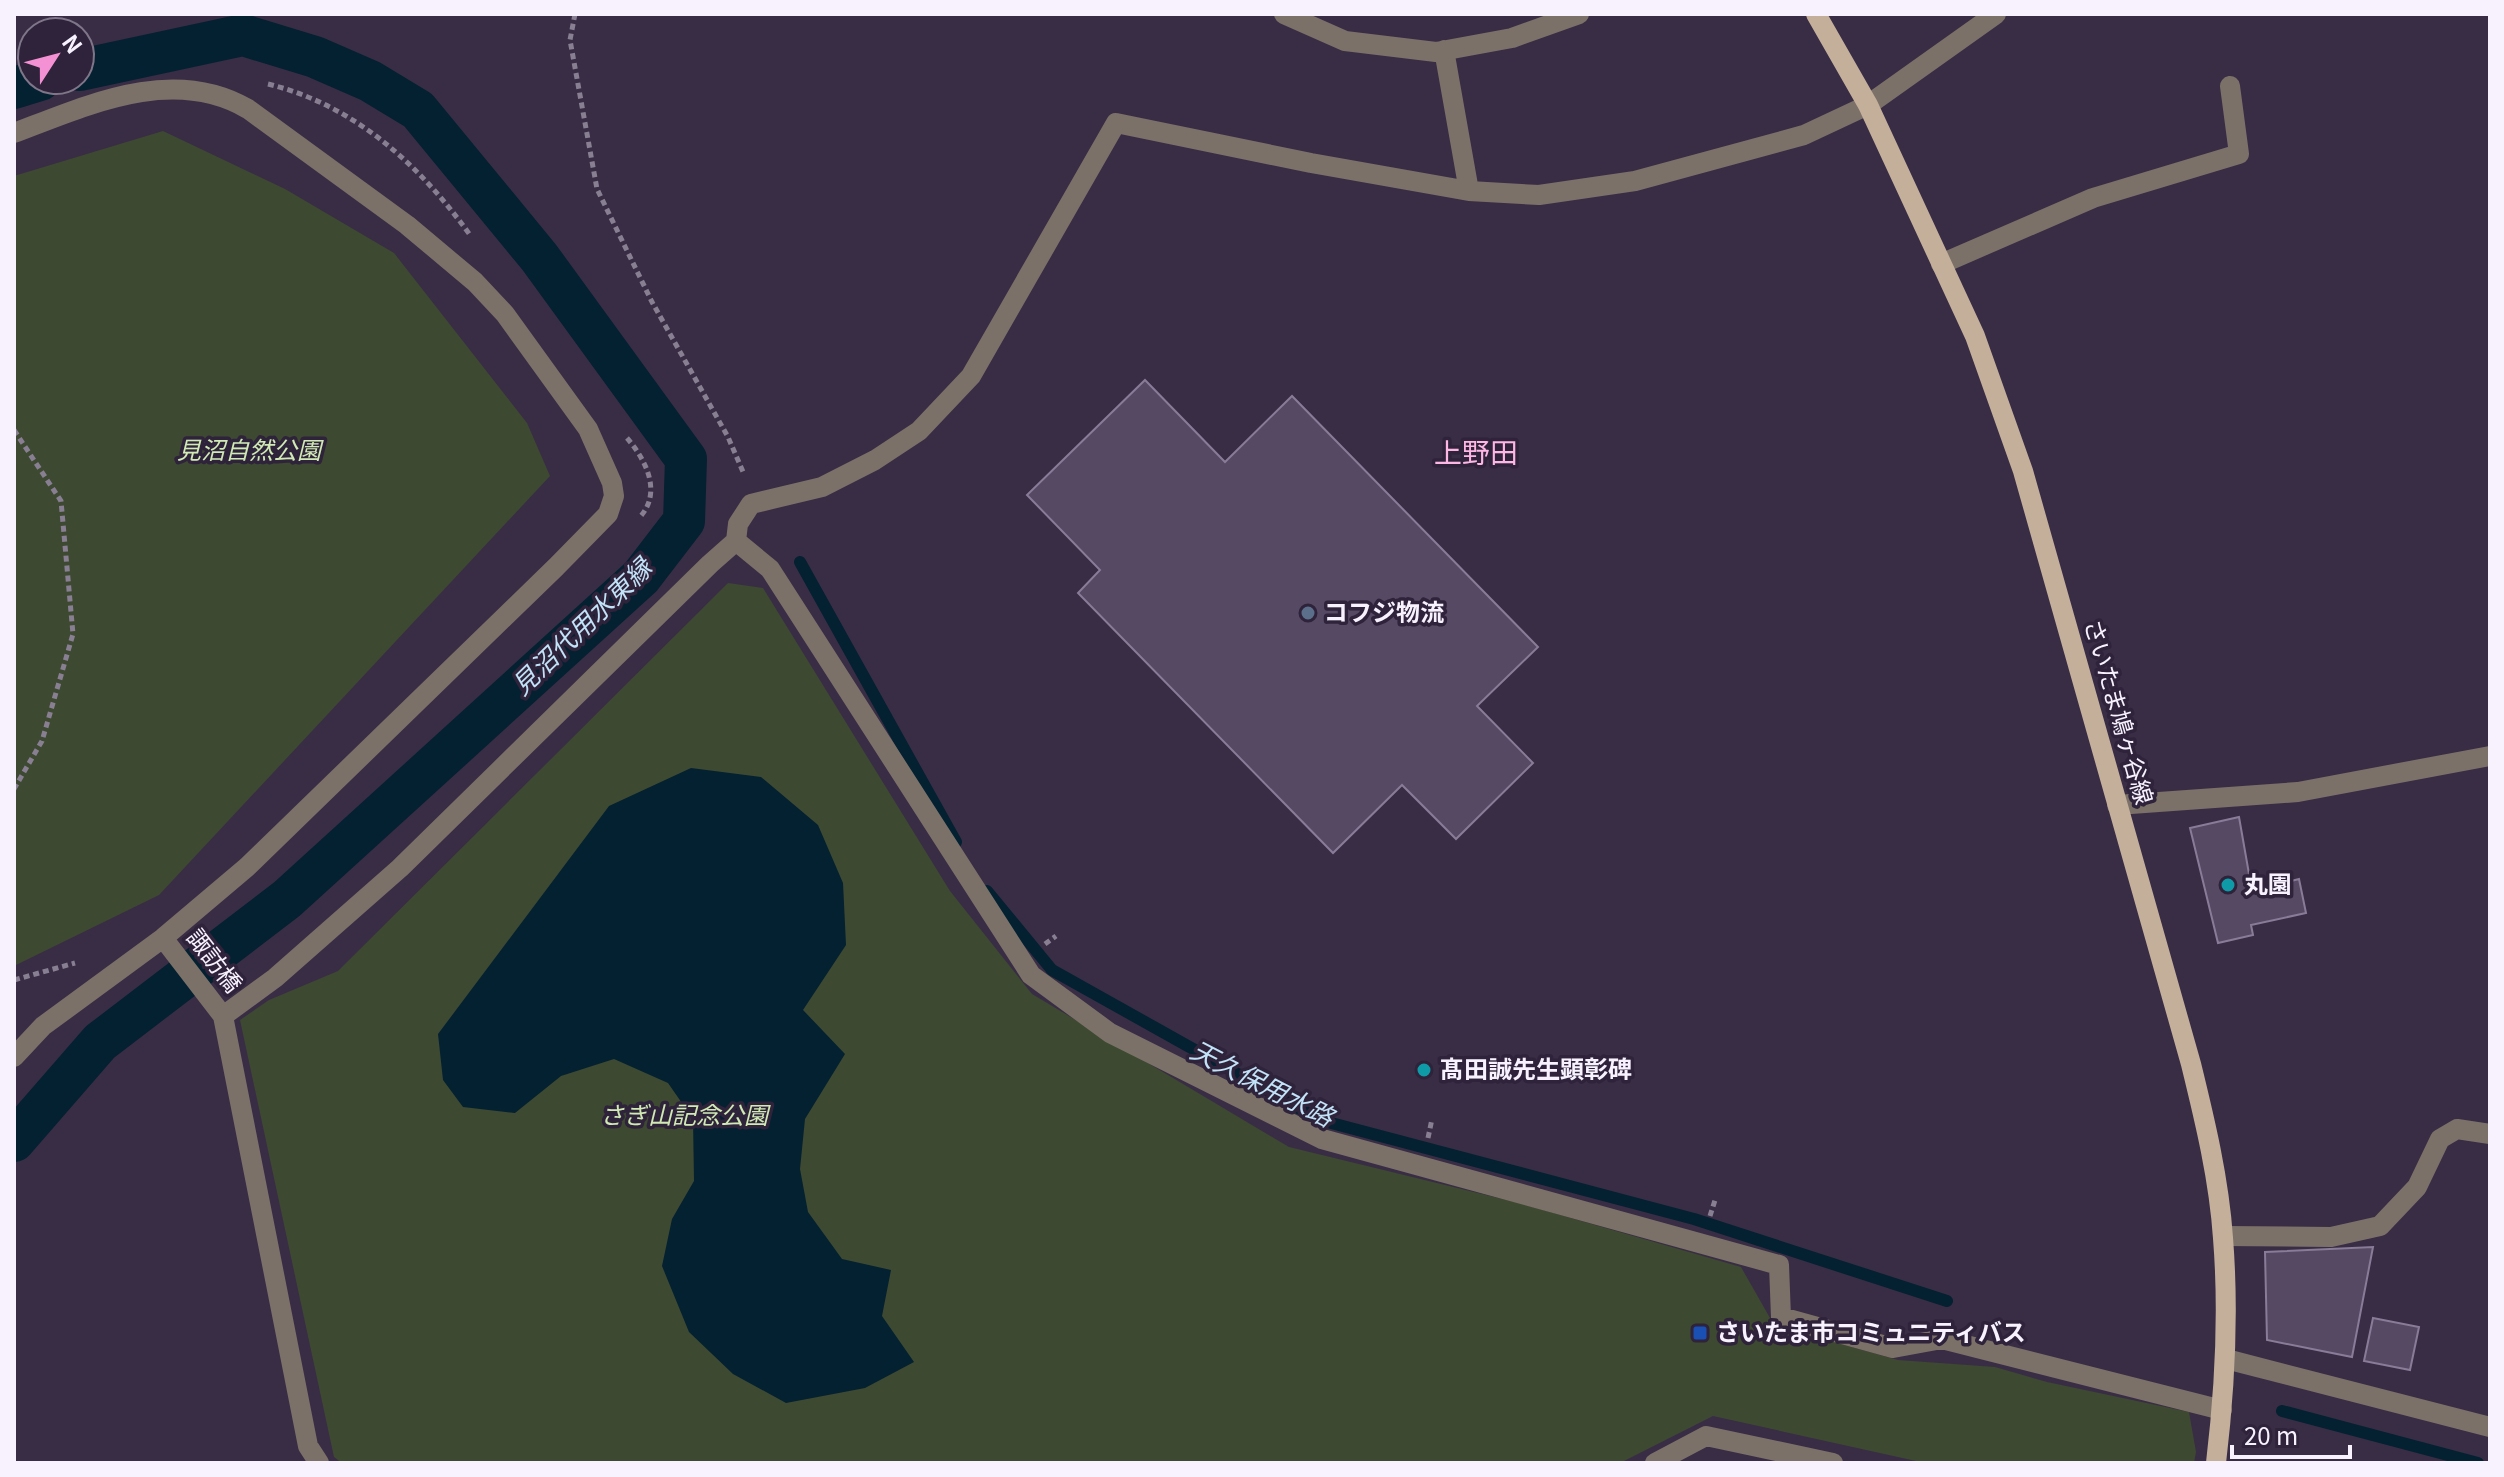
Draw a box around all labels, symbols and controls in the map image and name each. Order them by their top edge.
north arrow [16,16,96,96]
text: N [56,27,92,59]
park label: 見沼自然公園 [177,431,324,466]
district label: 上野田 [1434,431,1518,471]
water label: 見沼代用水東縁 [502,547,661,702]
place label: コフジ物流 [1324,593,1444,628]
marker: コフジ物流 [1299,604,1317,622]
street label: さいたま鳩ヶ谷線 [2077,615,2164,808]
place label: 丸園 [2244,865,2292,900]
marker: 丸園 [2219,876,2237,894]
street label: 諏訪橋 [180,920,252,999]
water label: 天久保用水路 [1185,1030,1343,1135]
place label: 髙田誠先生顕彰碑 [1440,1050,1632,1085]
marker: 髙田誠先生顕彰碑 [1415,1061,1433,1079]
park label: さぎ山記念公園 [600,1096,771,1131]
place label: さいたま市コミュニティバス [1716,1313,2026,1348]
marker: さいたま市コミュニティバス [1691,1324,1709,1342]
scale bar [2232,1409,2350,1459]
text: 20 m [2244,1417,2298,1452]

